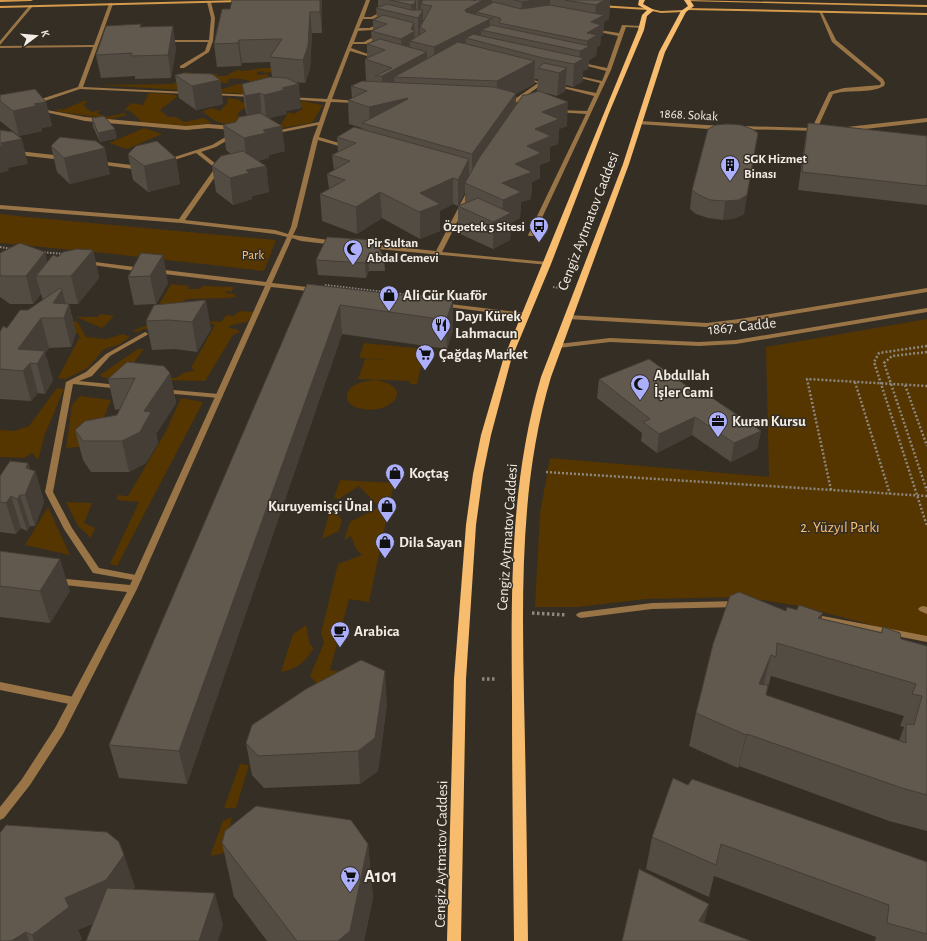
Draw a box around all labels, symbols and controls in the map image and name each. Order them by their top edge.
north arrow [16,16,56,56]
text: K [39,29,51,39]
street label: 1868. Sokak [660,107,718,124]
street label: Cengiz Aytmatov Caddesi [555,150,622,293]
place label: SGK Hizmet Binası [744,153,807,181]
building icon: SGK Hizmet Binası [719,154,741,182]
bus stop icon: Özpetek 5 Sitesi [528,215,550,243]
place label: Özpetek 5 Sitesi [443,220,525,234]
place label: Pir Sultan Abdal Cemevi [367,237,439,265]
mosque icon: Pir Sultan Abdal Cemevi [342,238,364,266]
park label: Park [242,249,264,262]
shop icon: Ali Gür Kuaför [378,284,400,312]
place label: Ali Gür Kuaför [403,288,488,303]
place label: Dayı Kürek Lahmacun [455,309,521,341]
restaurant icon: Dayı Kürek Lahmacun [430,314,452,342]
street label: 1867. Cadde [707,315,777,338]
supermarket icon: Çağdaş Market [414,343,436,371]
place label: Çağdaş Market [439,347,528,362]
place label: Abdullah İşler Cami [654,368,713,400]
mosque icon: Abdullah İşler Cami [629,373,651,401]
office icon: Kuran Kursu [707,410,729,438]
place label: Kuran Kursu [732,414,806,429]
shop icon: Koçtaş [384,462,406,490]
street label: Cengiz Aytmatov Caddesi [495,463,520,611]
place label: Koçtaş [409,466,449,481]
shop icon: Kuruyemişçi Ünal [376,495,398,523]
place label: Kuruyemişçi Ünal [268,498,373,514]
park label: 2. Yüzyıl Parkı [800,520,880,535]
shop icon: Dila Sayan [374,531,396,559]
place label: Dila Sayan [399,535,462,550]
cafe icon: Arabica [329,620,351,648]
place label: Arabica [354,624,400,639]
street label: Cengiz Aytmatov Caddesi [433,780,450,928]
supermarket icon: A101 [339,865,361,893]
place label: A101 [364,868,397,886]

